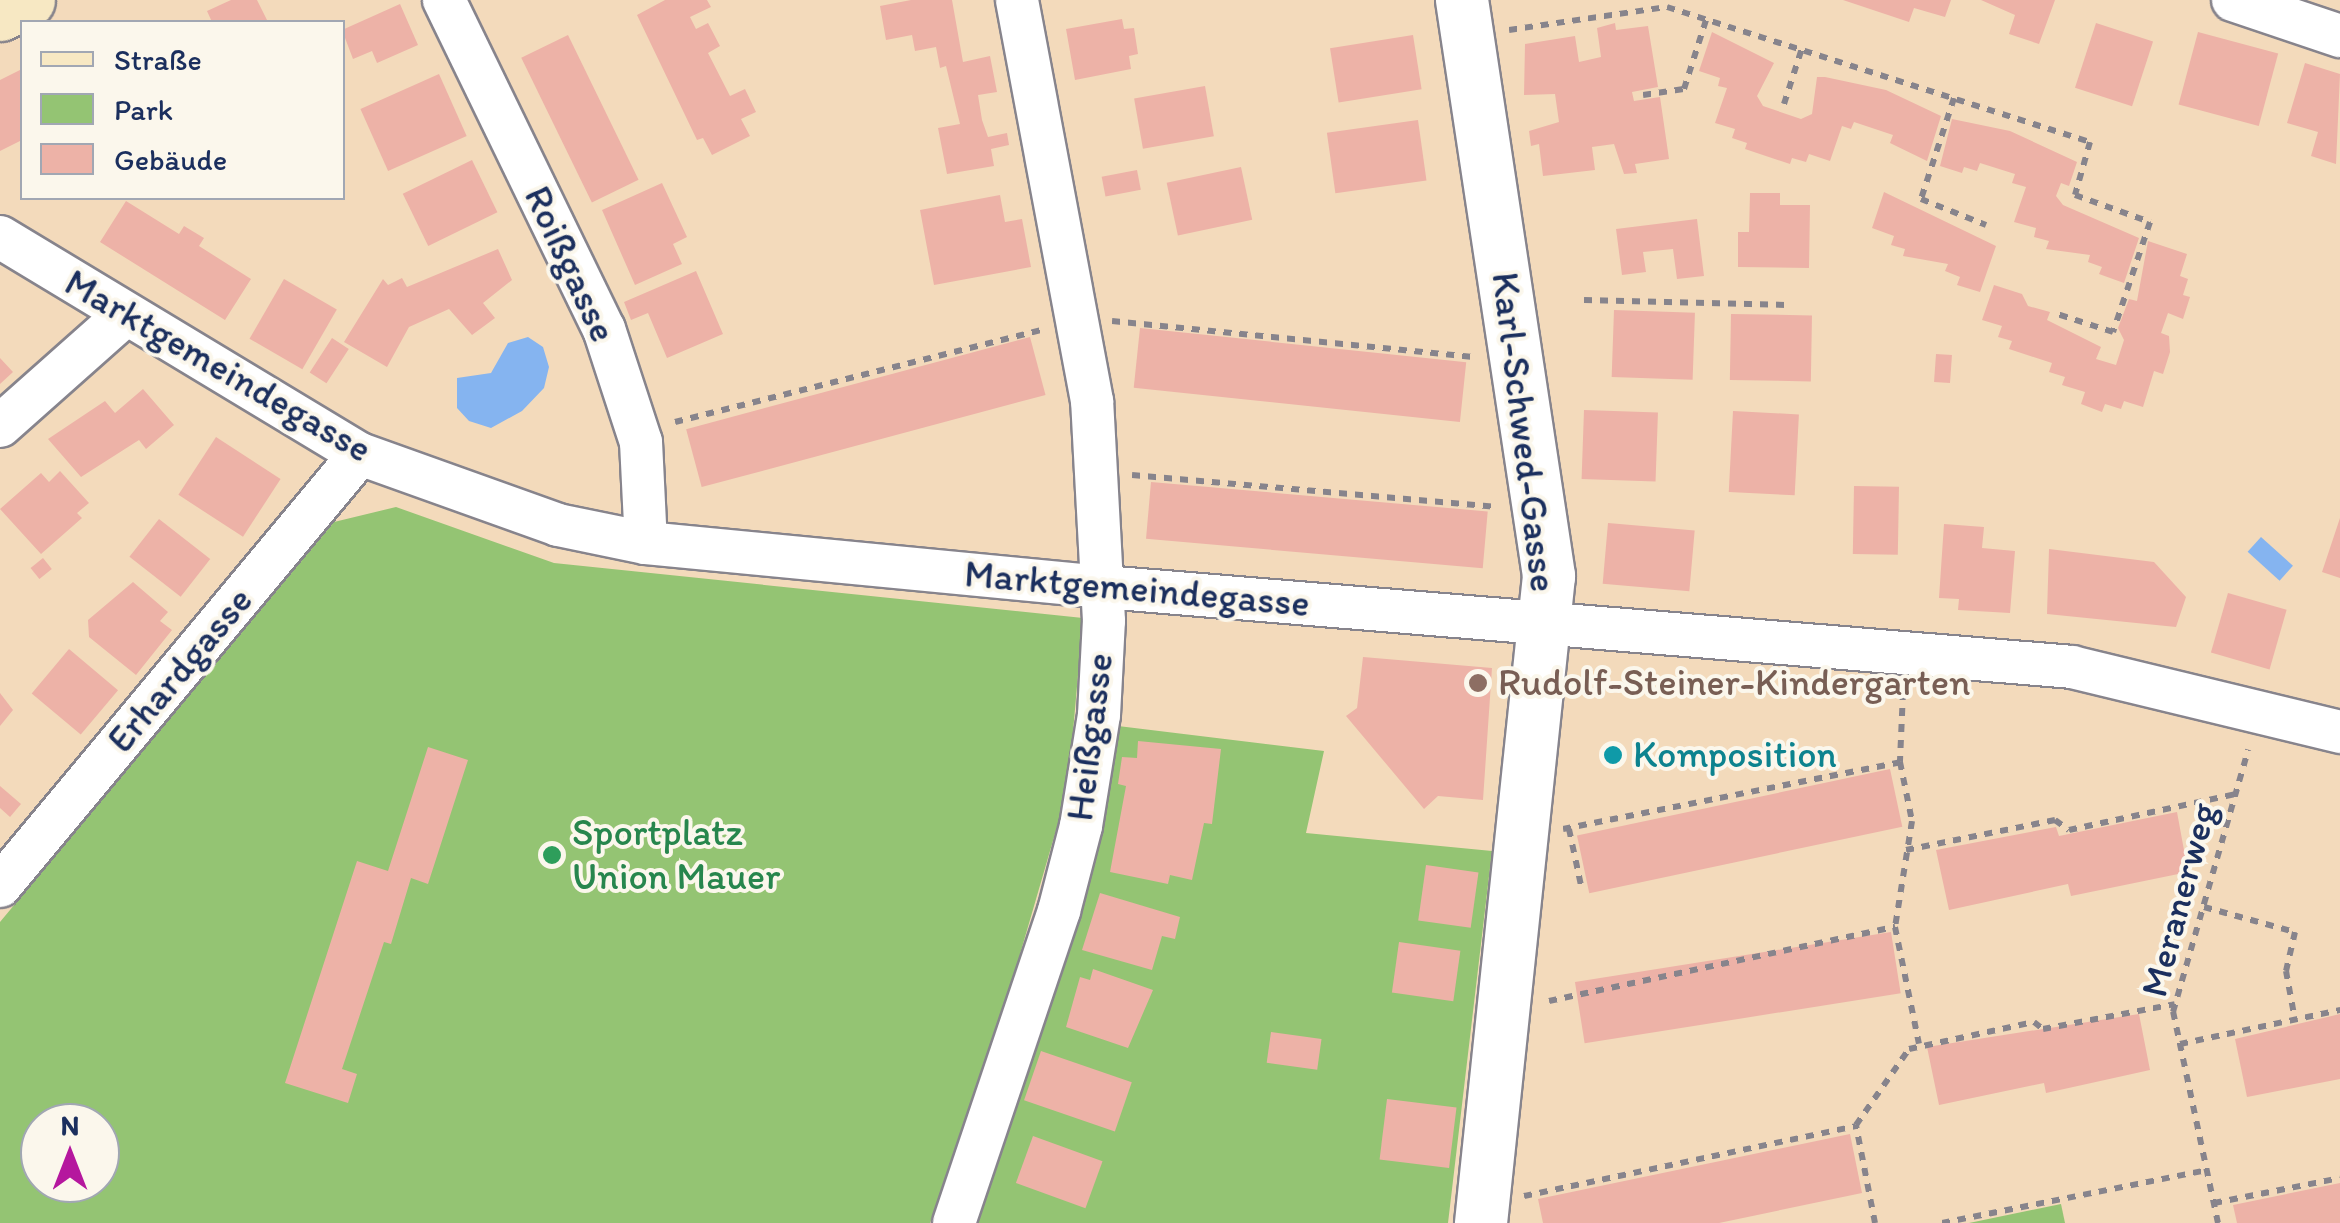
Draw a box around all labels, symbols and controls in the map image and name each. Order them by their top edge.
legend [20,20,345,200]
text: Straße [114,41,202,78]
text: Park [114,91,173,128]
text: Gebäude [114,141,227,178]
street label: Roißgasse [514,179,626,349]
street label: Marktgemeindegasse [57,260,379,472]
street label: Karl-Schwed-Gasse [1482,270,1566,594]
street label: Marktgemeindegasse [963,551,1311,627]
street label: Erhardgasse [98,578,262,762]
street label: Heißgasse [1057,650,1123,824]
place label: Rudolf-Steiner-Kindergarten [1498,660,1970,706]
marker: Rudolf-Steiner-Kindergarten [1467,672,1489,694]
place label: Komposition [1633,732,1837,778]
marker: Komposition [1602,744,1624,766]
street label: Meranerweg [2131,798,2227,1002]
place label: Sportplatz Union Mauer [572,810,780,899]
marker: Sportplatz Union Mauer [541,844,563,866]
north arrow [20,1103,120,1203]
text: N [61,1108,79,1142]

